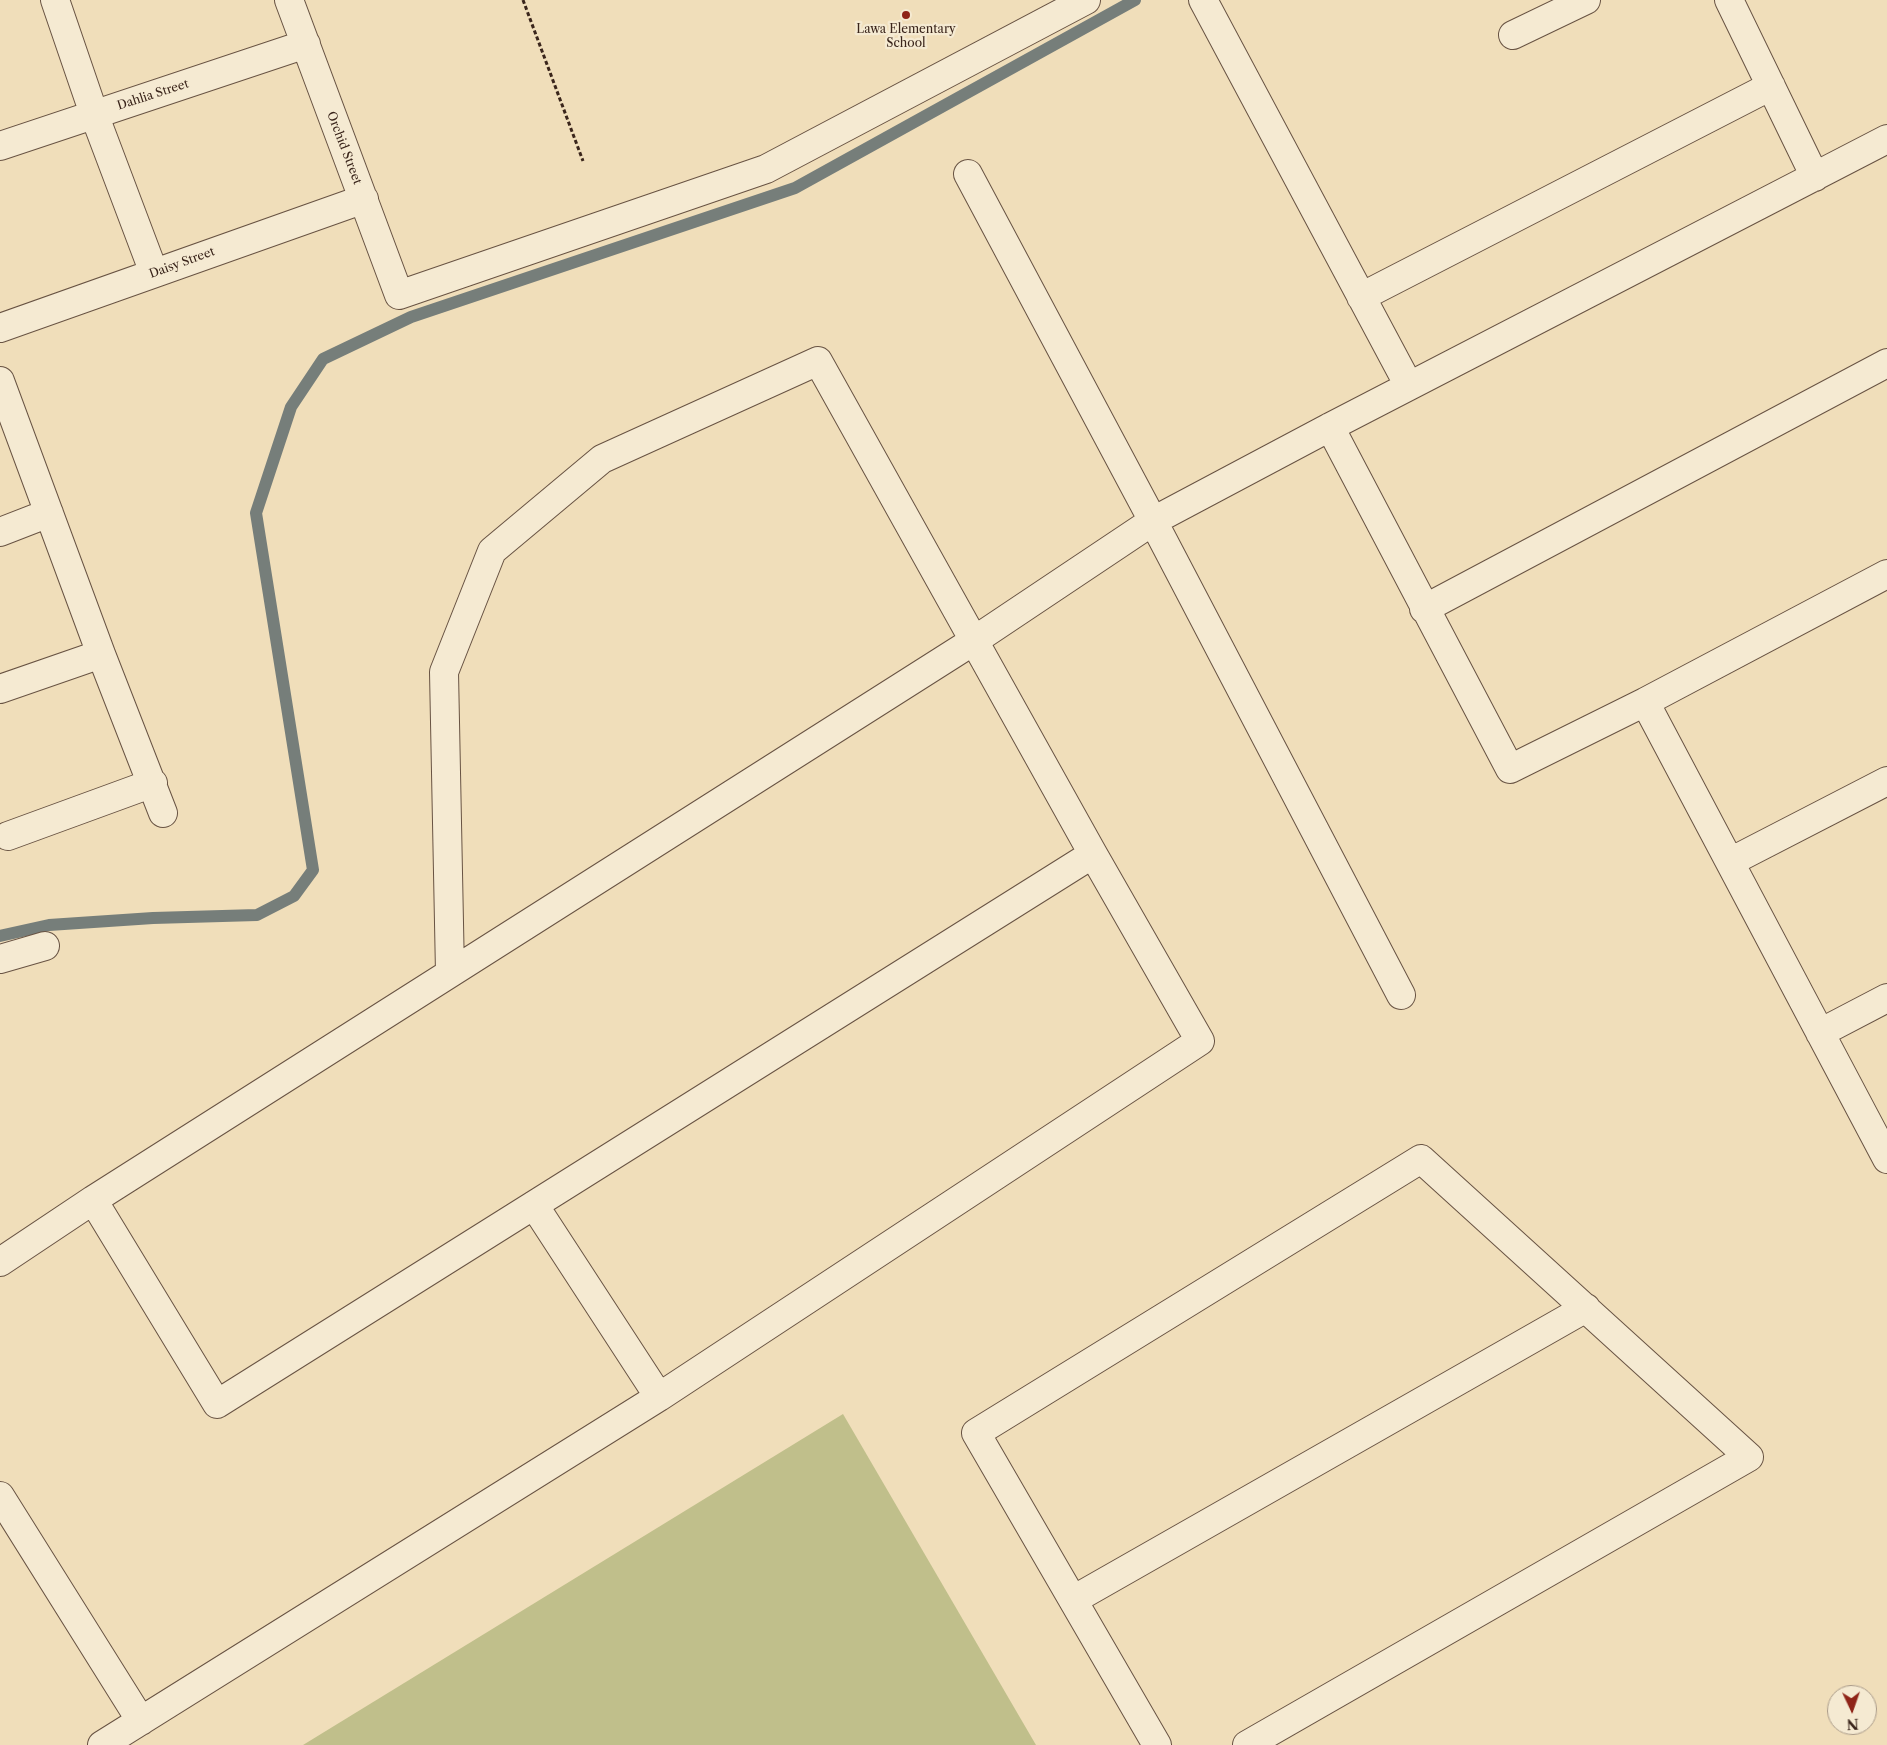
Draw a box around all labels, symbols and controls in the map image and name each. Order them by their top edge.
marker: Lawa Elementary School [900,9,912,21]
place label: Lawa Elementary School [856,23,956,51]
street label: Dahlia Street [115,77,191,113]
street label: Orchid Street [324,110,364,186]
street label: Daisy Street [147,244,217,282]
north arrow [1827,1685,1877,1735]
text: N [1846,1715,1859,1733]

